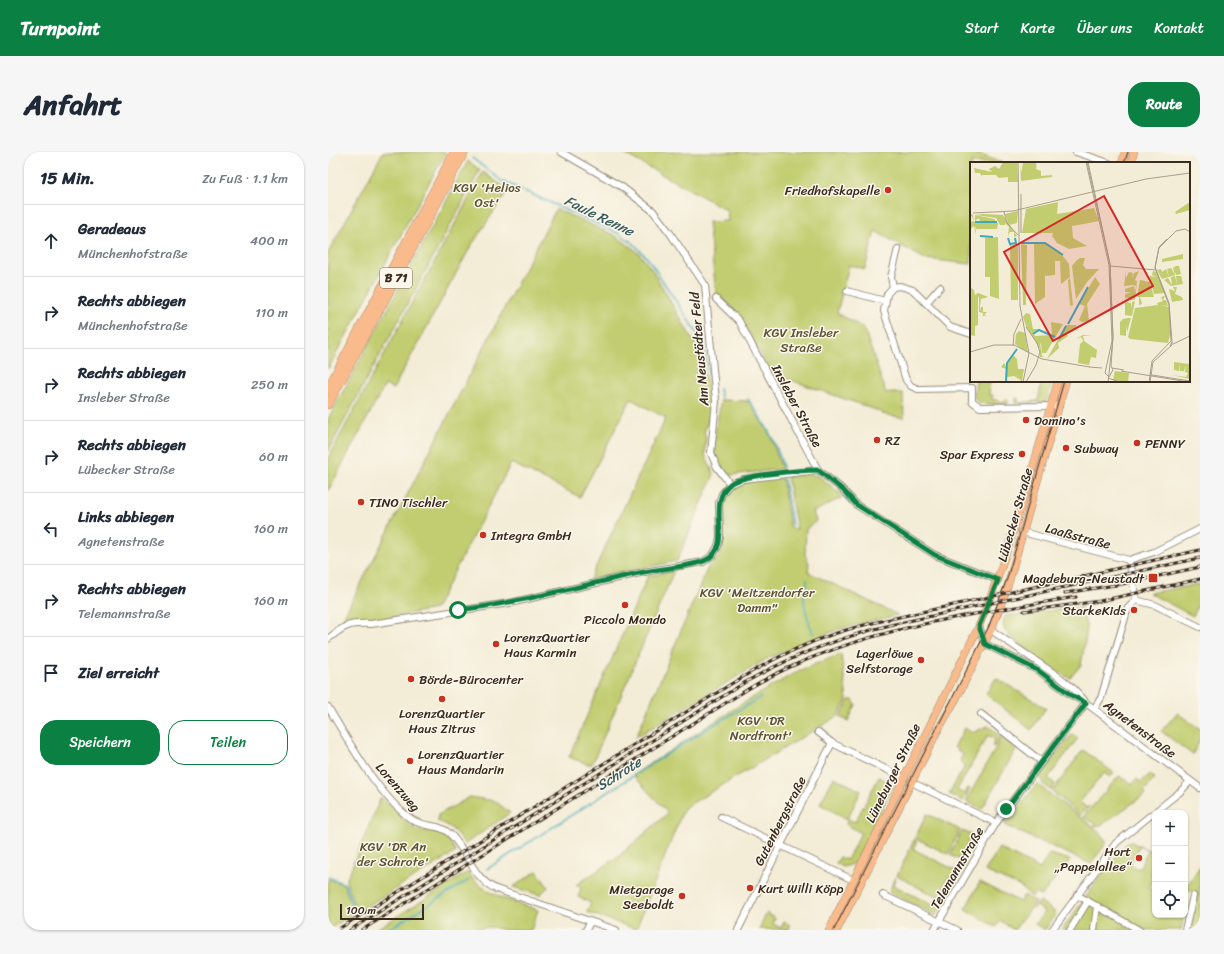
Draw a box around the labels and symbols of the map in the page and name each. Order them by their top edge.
inset map [970,162,1190,382]
park label: KGV 'Helios Ost' [453,176,521,214]
place label: Friedhofskapelle [785,179,880,202]
marker: Friedhofskapelle [883,185,893,195]
water label: Faule Renne [560,188,640,244]
road number: B 71 [380,268,412,288]
street label: Am Neustädter Feld [682,290,716,408]
park label: KGV Insleber Straße [764,321,839,359]
street label: Insleber Straße [765,359,829,452]
place label: Domino's [1034,409,1086,432]
marker: Domino's [1021,415,1031,425]
place label: RZ [885,429,901,452]
place label: PENNY [1145,432,1186,455]
marker: RZ [872,435,882,445]
place label: Subway [1074,437,1119,460]
marker: PENNY [1132,438,1142,448]
place label: Spar Express [940,443,1015,466]
marker: Subway [1061,443,1071,453]
marker: Spar Express [1017,449,1027,459]
street label: Lübecker Straße [991,465,1039,565]
place label: TINO Tischler [369,491,448,514]
marker: TINO Tischler [356,497,366,507]
street label: Laaßstraße [1043,516,1114,556]
place label: Integra GmbH [490,524,572,547]
marker: Integra GmbH [478,530,488,540]
place label: Magdeburg-Neustadt [1023,567,1145,590]
marker: Magdeburg-Neustadt [1147,572,1159,584]
park label: KGV 'Meitzendorfer Damm" [700,581,815,619]
place label: StarkeKids [1062,599,1126,622]
marker: Piccolo Mondo [620,600,630,610]
route start [449,601,467,619]
marker: StarkeKids [1129,605,1139,615]
place label: Piccolo Mondo [584,608,667,631]
place label: LorenzQuartier Haus Karmin [504,626,591,664]
marker: LorenzQuartier Haus Karmin [491,639,501,649]
place label: Lagerlöwe Selfstorage [846,642,913,680]
marker: Lagerlöwe Selfstorage [916,655,926,665]
place label: Börde-Bürocenter [419,668,524,691]
marker: Börde-Bürocenter [406,674,416,684]
street label: Agnetenstraße [1098,693,1182,764]
marker: LorenzQuartier Haus Zitrus [437,694,447,704]
place label: LorenzQuartier Haus Zitrus [399,702,486,740]
park label: KGV 'DR Nordfront' [730,709,792,747]
street label: Lüneburger Straße [859,719,927,827]
place label: LorenzQuartier Haus Mandarin [418,743,505,781]
water label: Schrote [591,749,648,798]
marker: LorenzQuartier Haus Mandarin [405,756,415,766]
street label: Lorenzweg [370,757,427,817]
street label: Gutenbergstraße [747,772,813,870]
route end [997,800,1015,818]
street label: Telemannstraße [924,822,990,914]
park label: KGV 'DR An der Schrote' [357,835,429,873]
place label: Hort „Pappelallee“ [1054,840,1133,878]
marker: Hort „Pappelallee“ [1134,853,1144,863]
place label: Kurt Willi Köpp [758,877,844,900]
place label: Mietgarage Seeboldt [609,878,674,916]
marker: Kurt Willi Köpp [745,883,755,893]
marker: Mietgarage Seeboldt [677,891,687,901]
scale bar [340,902,424,921]

